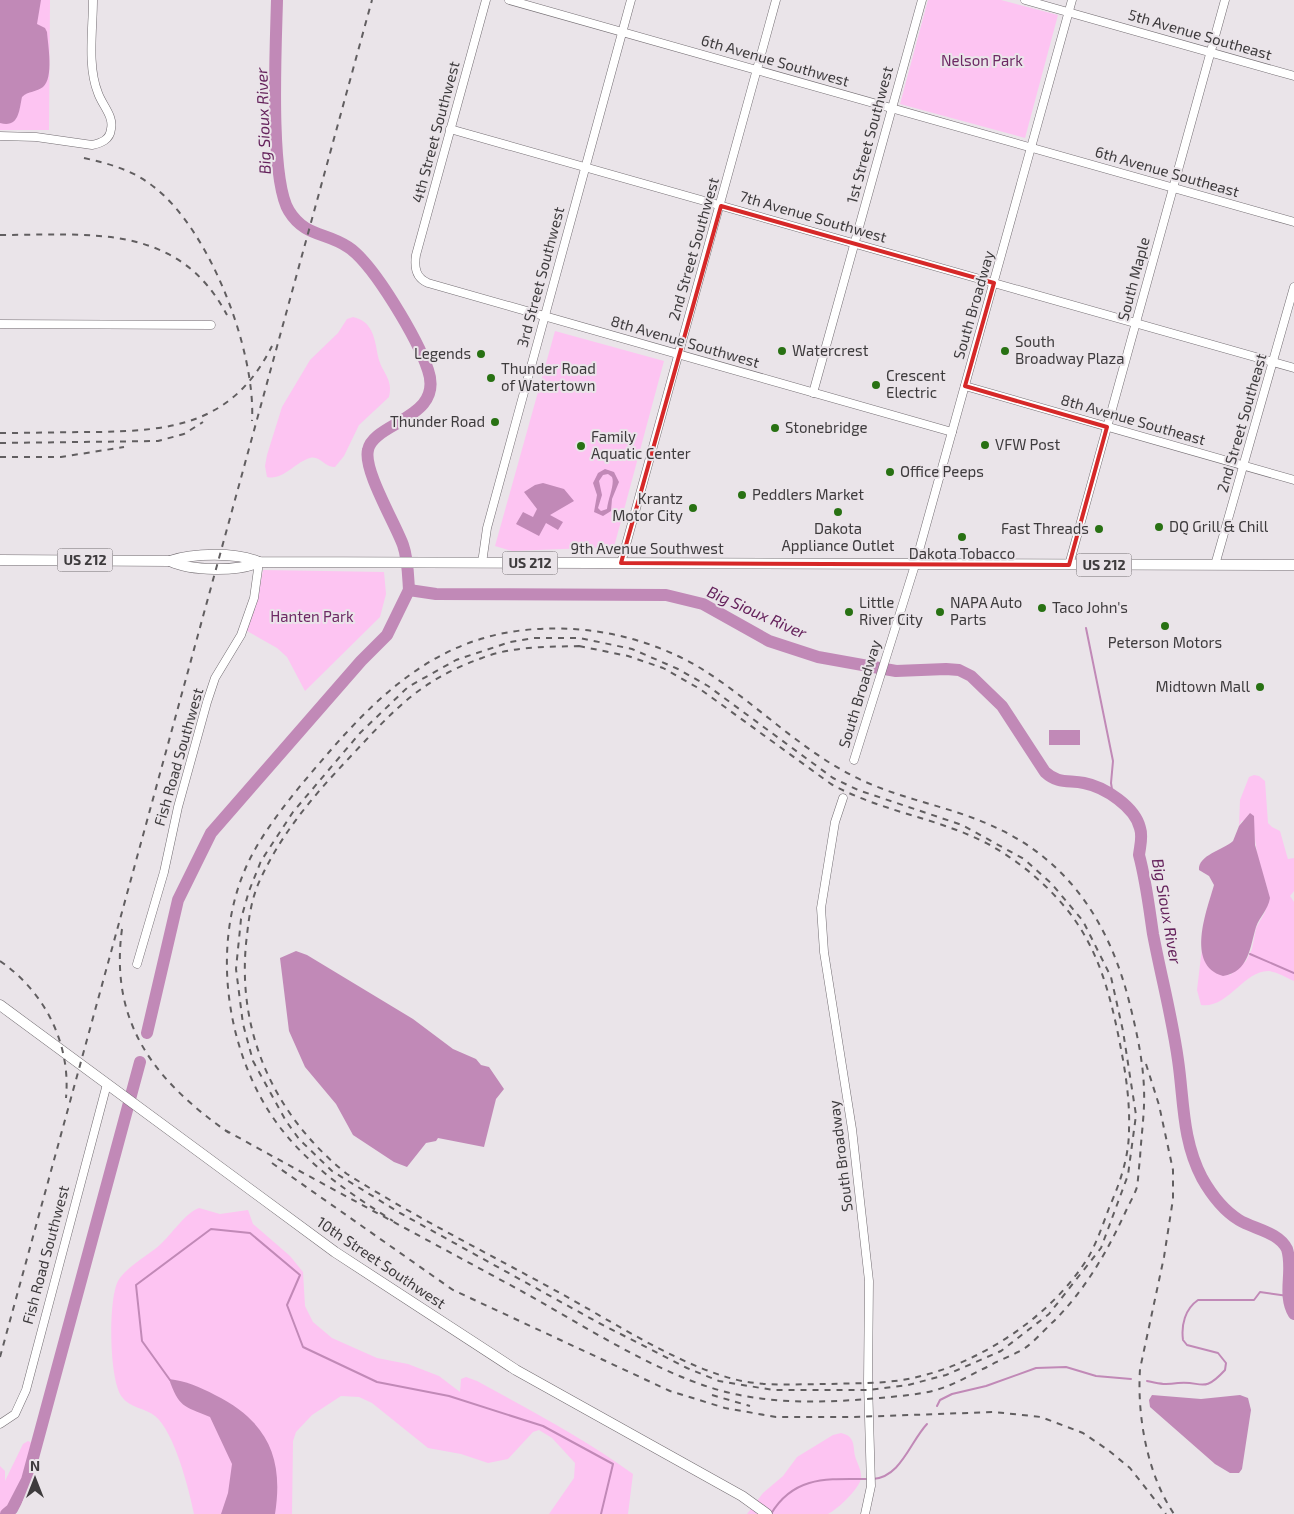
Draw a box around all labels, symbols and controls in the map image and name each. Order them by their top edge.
street label: 5th Avenue Southeast [1126,5,1274,63]
street label: 6th Avenue Southwest [699,30,852,90]
park label: Nelson Park [941,51,1023,69]
street label: 4th Street Southwest [407,59,463,204]
street label: 1st Street Southwest [842,64,896,205]
water label: Big Sioux River [251,67,274,175]
street label: 6th Avenue Southeast [1093,142,1242,200]
street label: 2nd Street Southwest [664,175,722,322]
street label: 7th Avenue Southwest [738,186,889,246]
street label: 3rd Street Southwest [513,204,568,349]
street label: South Maple [1113,235,1153,323]
street label: South Broadway [949,248,997,361]
street label: 8th Avenue Southwest [609,311,762,371]
place label: South Broadway Plaza [1015,332,1124,367]
place label: Watercrest [792,341,869,359]
place label: Legends [414,344,471,362]
marker: Watercrest [776,345,788,357]
marker: South Broadway Plaza [999,345,1011,357]
marker: Legends [475,348,487,360]
street label: 2nd Street Southeast [1213,351,1270,494]
place label: Thunder Road of Watertown [501,359,596,394]
place label: Crescent Electric [886,366,946,401]
marker: Thunder Road of Watertown [485,372,497,384]
marker: Crescent Electric [870,379,882,391]
street label: 8th Avenue Southeast [1059,390,1208,448]
place label: Thunder Road [390,412,485,430]
marker: Thunder Road [489,416,501,428]
place label: Stonebridge [785,418,868,436]
marker: Stonebridge [769,422,781,434]
place label: Family Aquatic Center [591,427,691,462]
place label: VFW Post [995,435,1060,453]
marker: VFW Post [979,439,991,451]
marker: Family Aquatic Center [575,440,587,452]
place label: Office Peeps [900,462,984,480]
marker: Office Peeps [884,466,896,478]
place label: Peddlers Market [752,485,864,503]
place label: Krantz Motor City [612,489,683,524]
marker: Peddlers Market [736,489,748,501]
marker: Krantz Motor City [687,502,699,514]
marker: Dakota Appliance Outlet [832,506,844,518]
place label: DQ Grill & Chill [1169,517,1269,536]
place label: Dakota Appliance Outlet [782,519,895,554]
place label: Fast Threads [1001,519,1089,537]
marker: DQ Grill & Chill [1153,521,1165,533]
marker: Fast Threads [1093,523,1105,535]
marker: Dakota Tobacco [956,531,968,543]
street label: 9th Avenue Southwest [570,539,724,557]
place label: Dakota Tobacco [909,544,1015,562]
road number: US 212 [58,548,112,572]
road number: US 212 [502,552,558,574]
road number: US 212 [1076,554,1132,576]
water label: Big Sioux River [705,581,810,642]
place label: Little River City [859,593,923,628]
place label: NAPA Auto Parts [950,593,1022,628]
place label: Taco John's [1052,598,1128,616]
marker: Taco John's [1036,602,1048,614]
marker: Little River City [843,606,855,618]
marker: NAPA Auto Parts [934,606,946,618]
park label: Hanten Park [270,607,354,625]
marker: Peterson Motors [1159,620,1171,632]
place label: Peterson Motors [1108,633,1222,651]
street label: South Broadway [834,637,884,750]
place label: Midtown Mall [1156,677,1251,695]
marker: Midtown Mall [1254,681,1266,693]
street label: Fish Road Southwest [150,685,206,828]
water label: Big Sioux River [1149,857,1186,966]
street label: South Broadway [824,1099,856,1213]
street label: Fish Road Southwest [18,1183,72,1326]
street label: 10th Street Southwest [314,1212,450,1312]
north arrow [10,1454,60,1504]
text: N [30,1457,40,1474]

